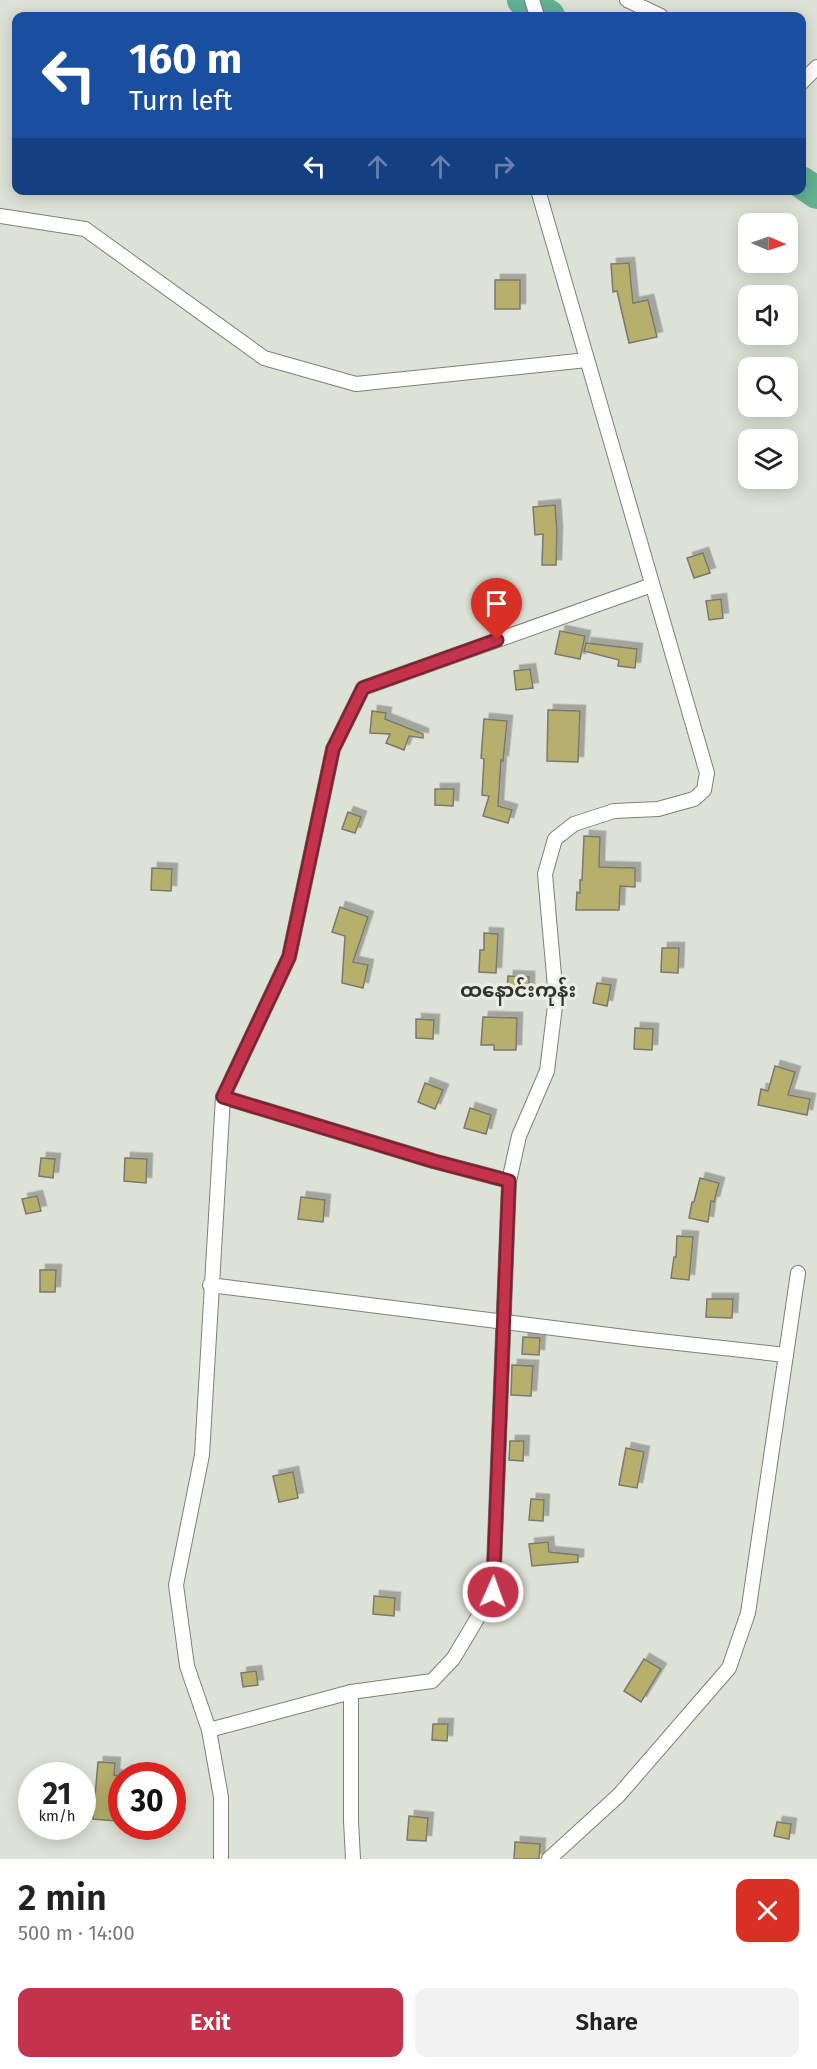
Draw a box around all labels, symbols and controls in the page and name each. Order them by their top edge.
text: 160 m [129,34,242,84]
icon: left [30,36,108,114]
text: Turn left [129,85,232,117]
icon: left [298,150,331,183]
icon: ahead [361,150,394,183]
icon: ahead [424,150,457,183]
icon: right [487,150,520,183]
north arrow [738,213,798,273]
map controls [738,213,798,489]
button: sound [738,285,798,345]
button: search [738,357,798,417]
button: layers [738,429,798,489]
pin [471,578,522,640]
icon: arrive [480,587,513,620]
district label: ထနောင်းကုန်း [460,977,576,1006]
position arrow [461,1560,525,1624]
speed limit sign: 30 [108,1762,186,1840]
text: 21 [43,1776,71,1812]
text: km/h [38,1807,76,1825]
text: 2 min [18,1876,107,1920]
button: close [736,1879,799,1942]
text: 500 m · 14:00 [18,1921,135,1945]
button: Exit [18,1988,403,2057]
button: Share [415,1988,799,2057]

